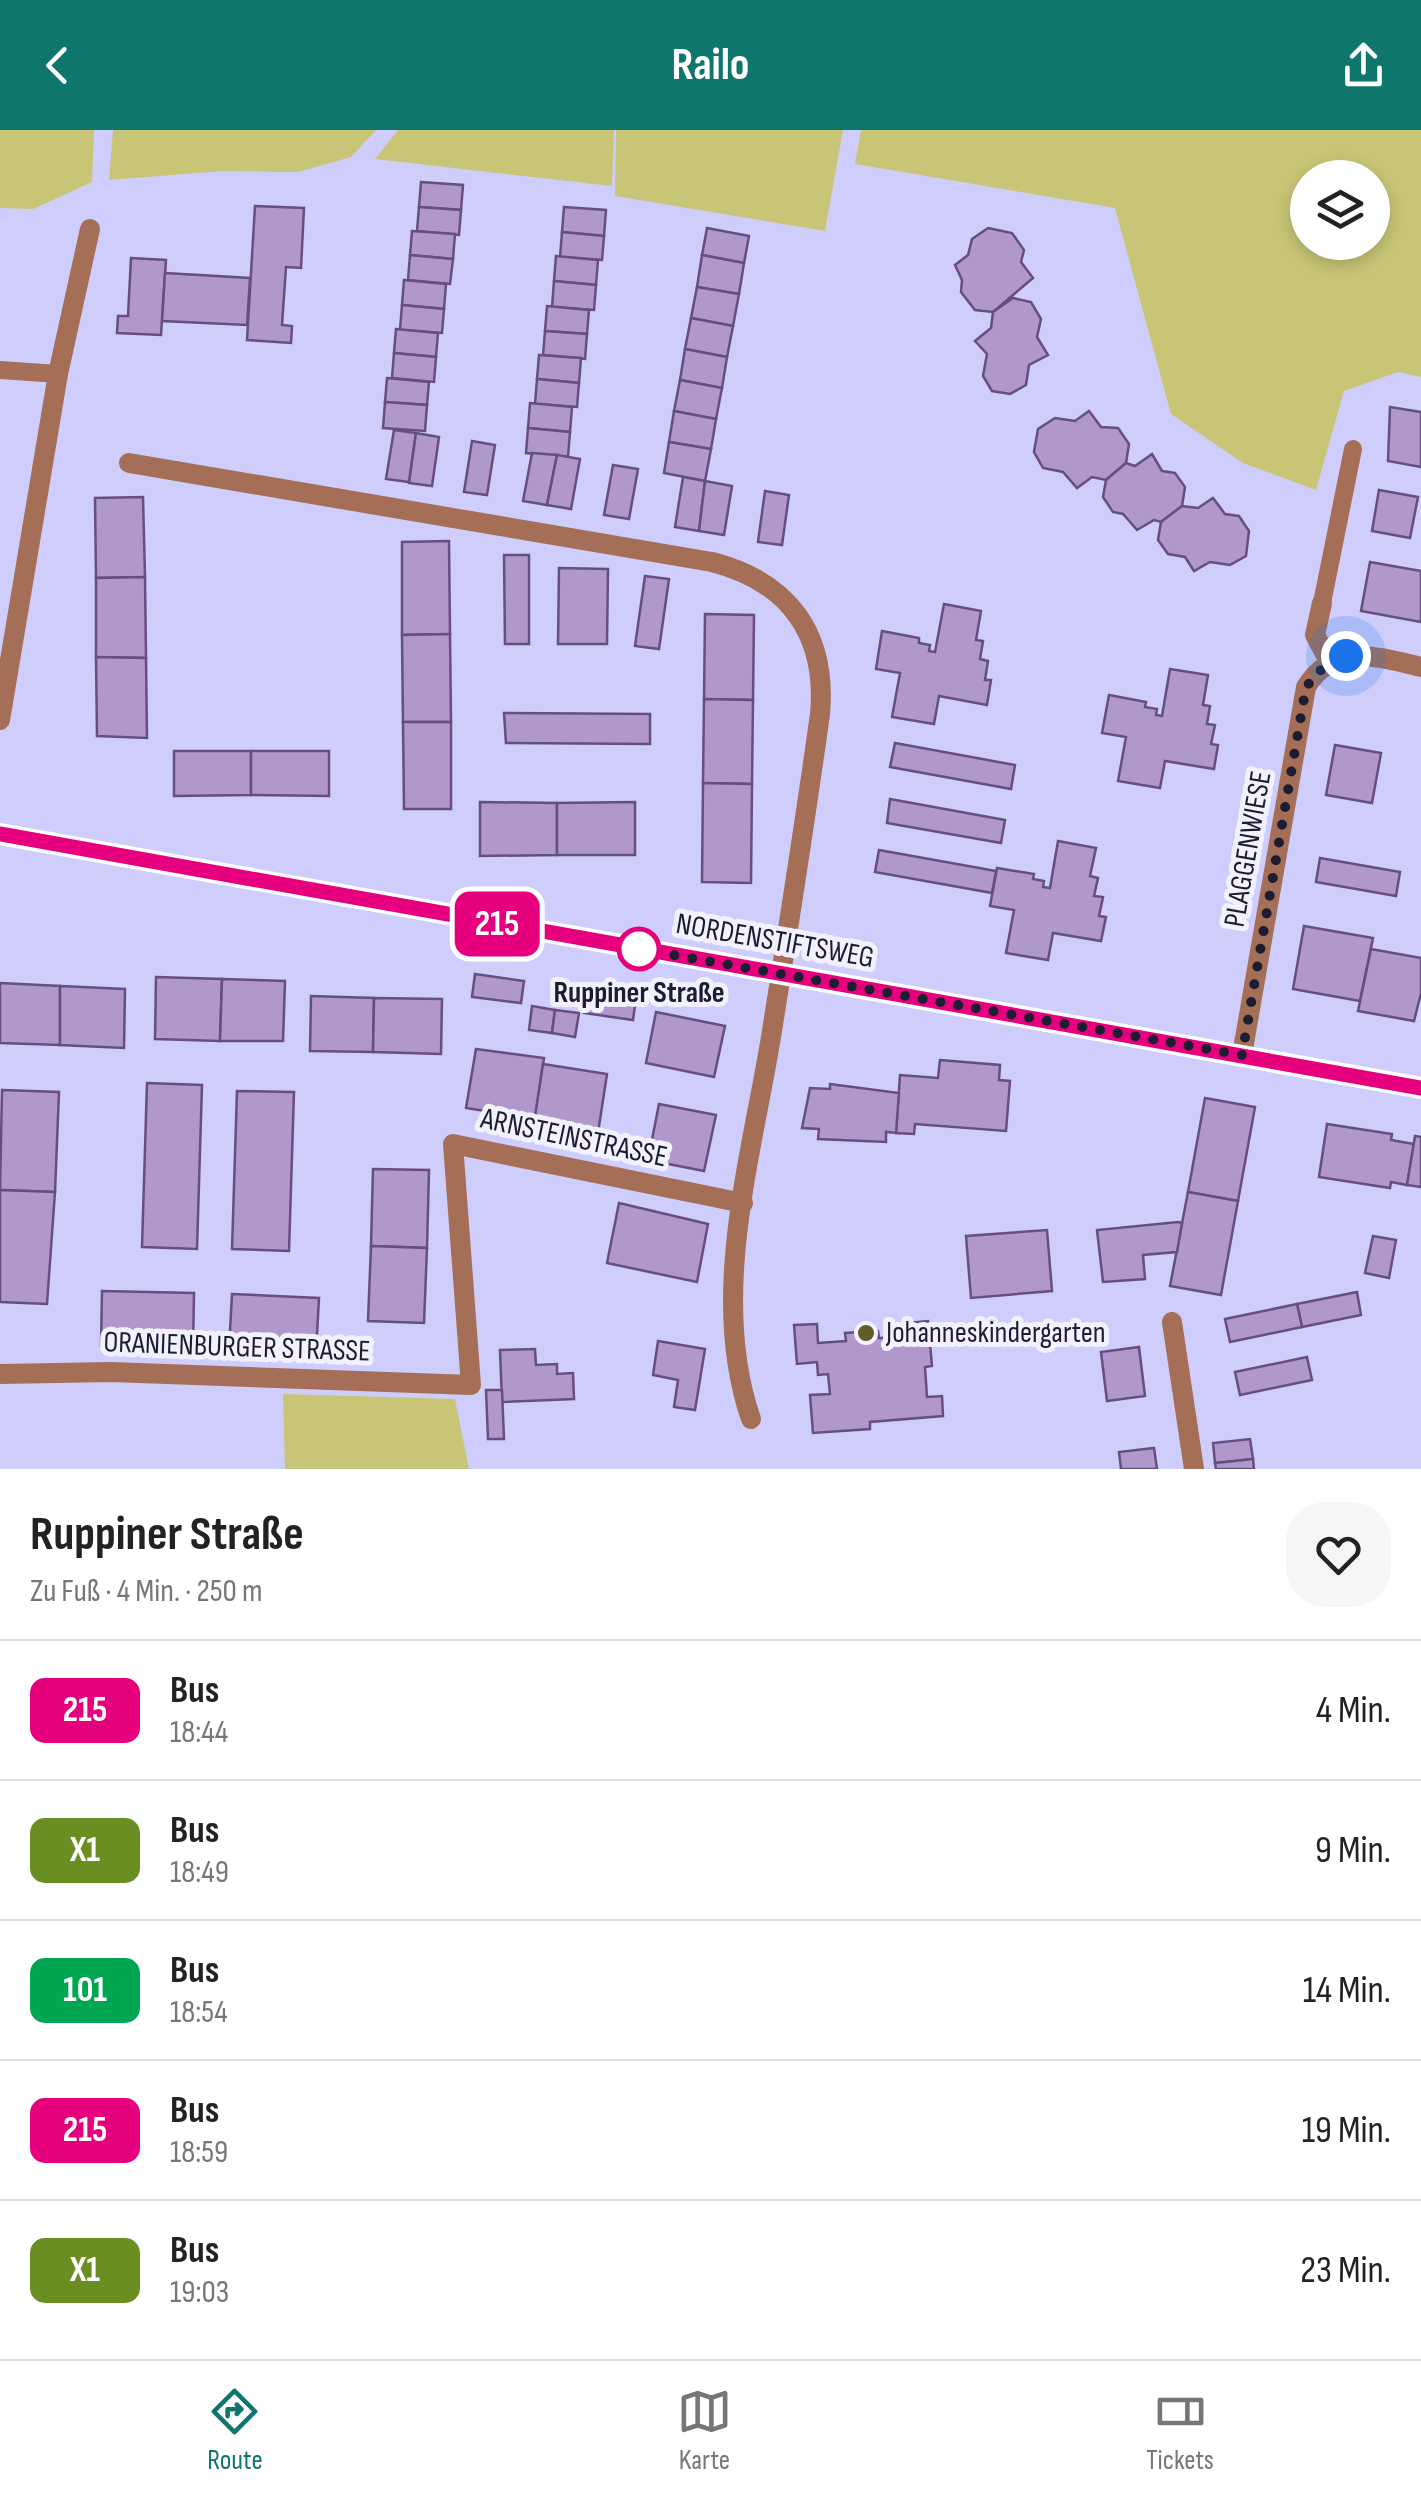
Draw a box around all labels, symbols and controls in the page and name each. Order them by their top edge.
icon: back [30,38,85,93]
text: Railo [672,38,749,93]
icon: share [1336,38,1391,93]
map controls [1290,160,1390,260]
button: layers [1290,160,1390,260]
your location [1321,631,1371,681]
street label: PLAGGENWIESE [1217,768,1279,930]
line badge: 215 [440,892,554,956]
text: 215 [475,903,519,946]
street label: NORDENSTIFTSWEG [673,906,877,976]
marker: Ruppiner Straße [618,928,660,970]
place label: Ruppiner Straße [553,975,725,1011]
street label: ARNSTEINSTRASSE [477,1100,670,1175]
place label: Johanneskindergarten [885,1315,1106,1351]
marker: Johanneskindergarten [855,1322,877,1344]
street label: ORANIENBURGER STRASSE [103,1324,371,1370]
button: heart [1286,1502,1391,1607]
text: Ruppiner Straße [30,1506,304,1563]
text: Zu Fuß · 4 Min. · 250 m [30,1572,262,1611]
text: Bus [170,1668,219,1713]
text: 4 Min. [1316,1688,1391,1733]
text: 215 [63,1689,107,1732]
text: 18:44 [170,1713,228,1752]
text: Bus [170,1808,219,1853]
text: 9 Min. [1315,1828,1391,1873]
text: X1 [70,1829,100,1872]
text: 18:49 [170,1853,229,1892]
text: Bus [170,1948,219,1993]
text: 14 Min. [1303,1968,1391,2013]
text: 101 [63,1969,107,2012]
text: 18:54 [170,1993,228,2032]
text: Bus [170,2088,219,2133]
text: 19 Min. [1302,2108,1391,2153]
text: 215 [63,2109,107,2152]
text: 18:59 [170,2133,228,2172]
text: Bus [170,2228,219,2273]
text: 23 Min. [1300,2248,1391,2293]
text: X1 [70,2249,100,2292]
text: 19:03 [170,2273,229,2312]
tab: Route [207,2384,263,2477]
tab: Karte [677,2384,732,2477]
tab: Tickets [1146,2384,1214,2477]

